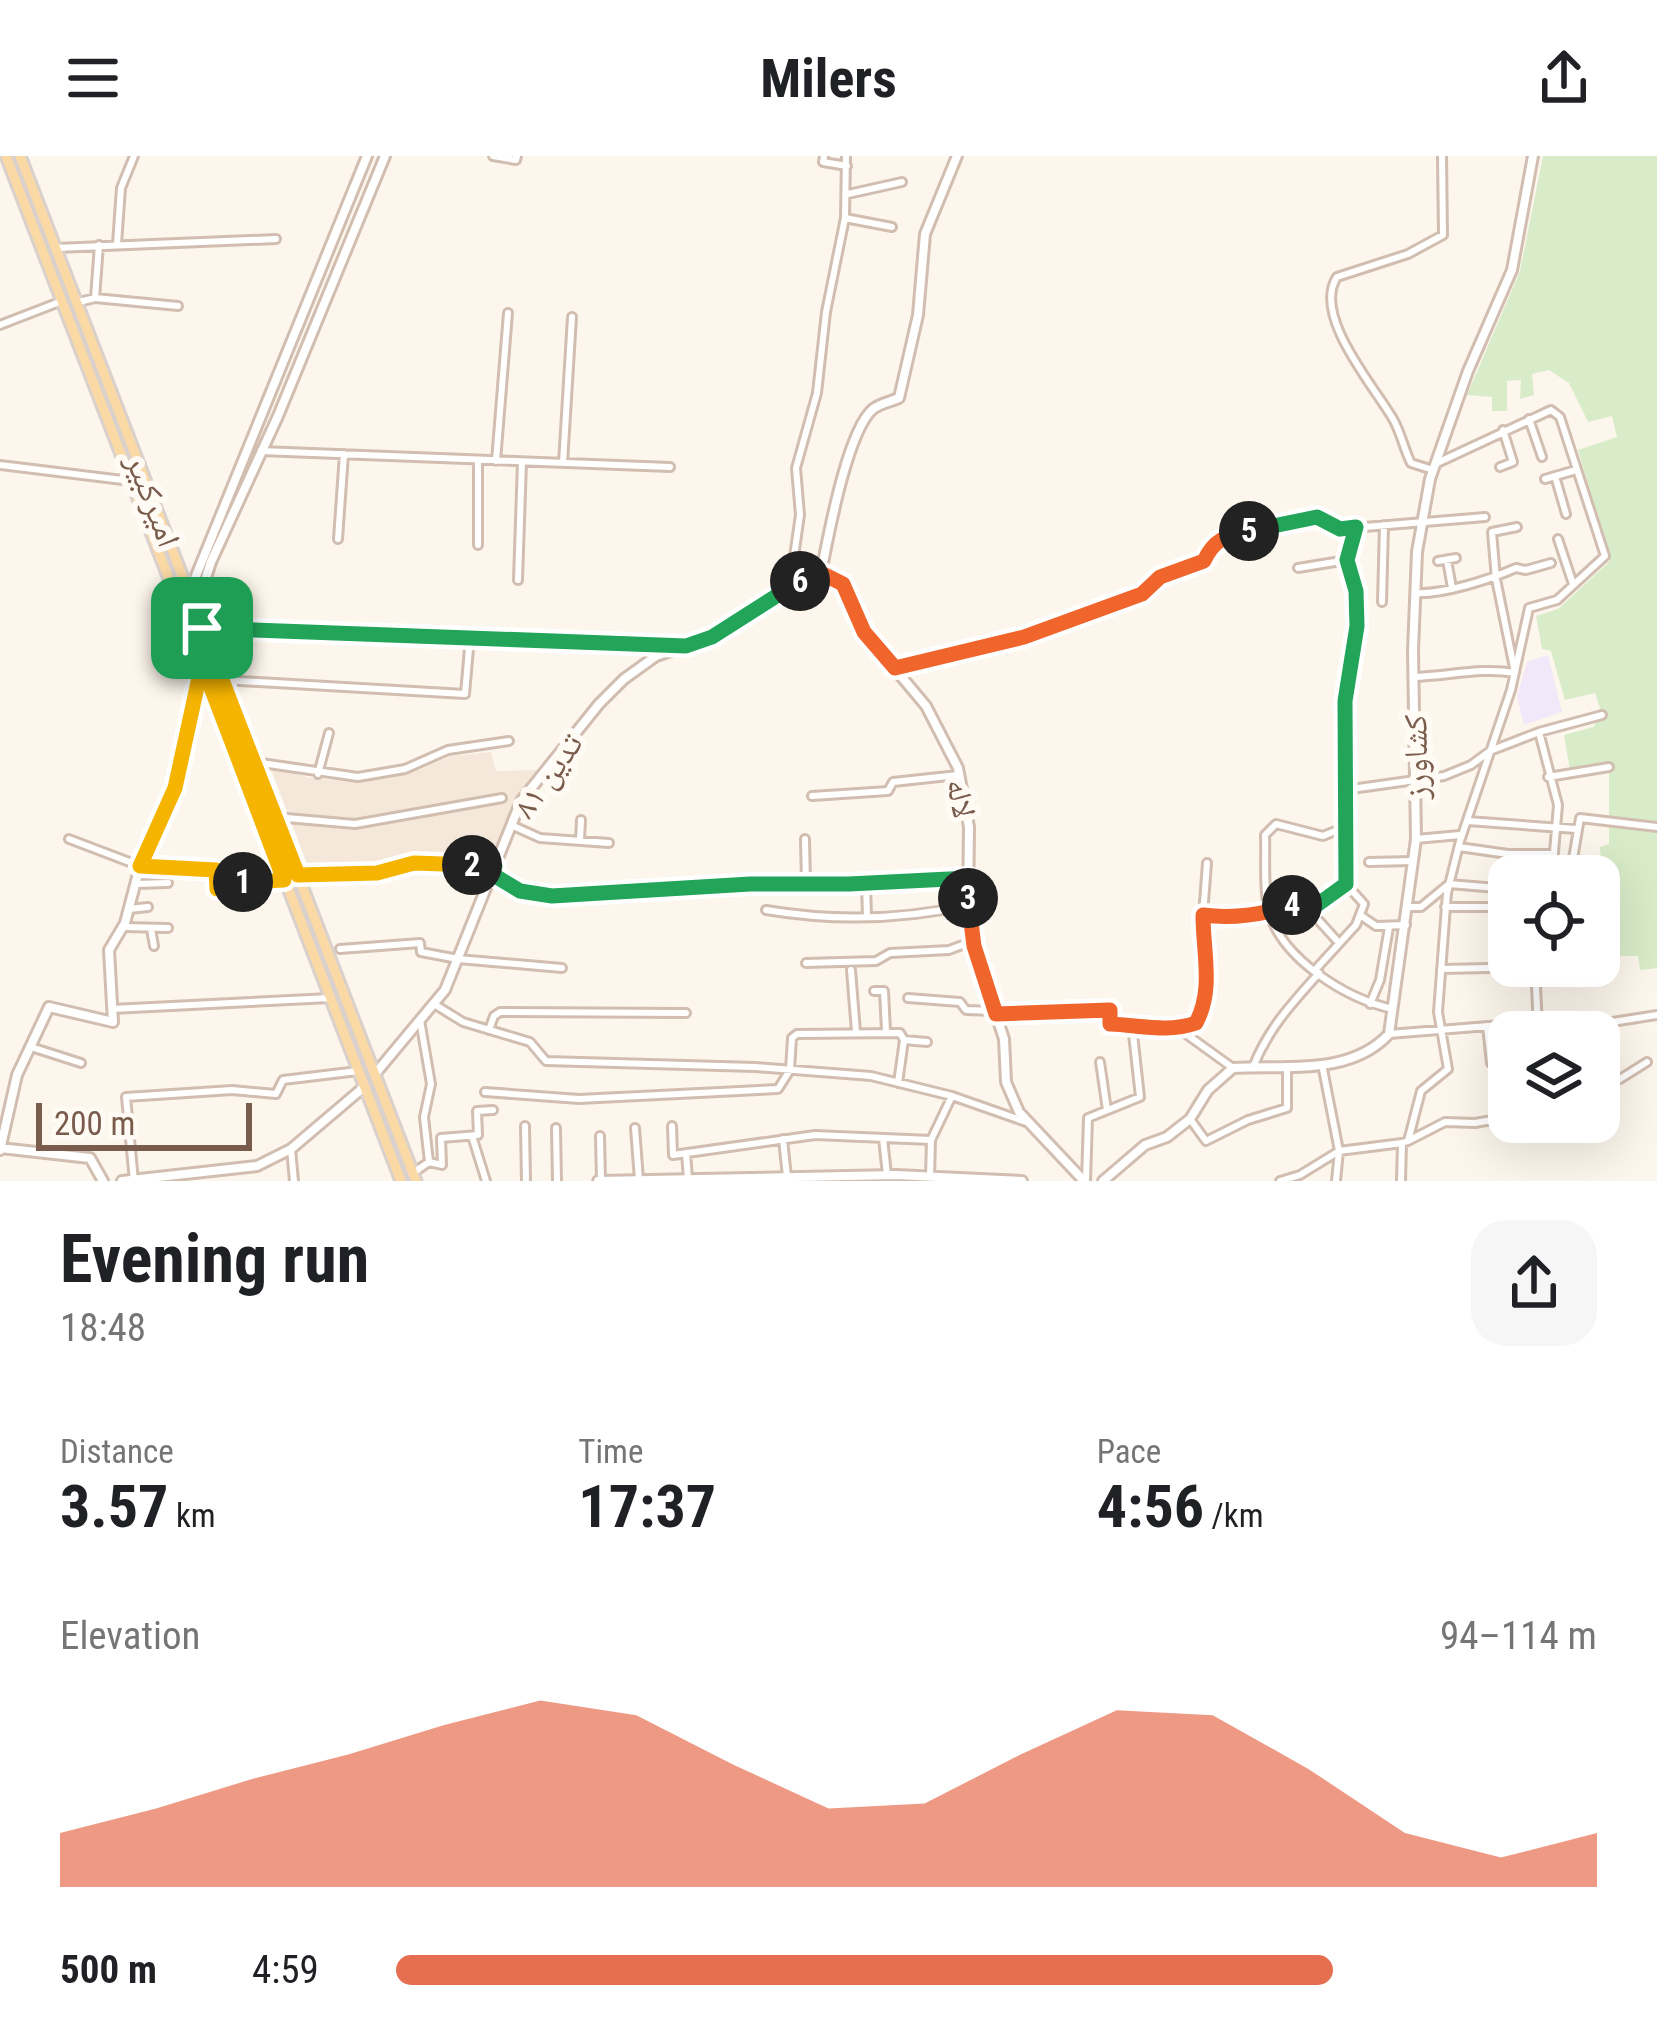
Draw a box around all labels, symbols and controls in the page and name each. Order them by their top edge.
icon: menu [60,45,126,111]
icon: share [1531,45,1597,111]
text: Milers [760,47,897,110]
street label: امیرکبیر [118,447,189,552]
pin: 5 [1219,501,1279,561]
text: 5 [1241,511,1257,550]
pin: 6 [770,551,830,611]
text: 6 [792,561,808,600]
pin [151,577,253,679]
icon: arrive [169,595,235,661]
street label: کشاورز [1395,714,1436,801]
street label: تدین ۸۱ [504,725,592,826]
street label: لاله [939,775,984,821]
pin: 2 [442,835,502,895]
text: 2 [464,845,480,884]
pin: 1 [213,852,273,912]
map controls [1488,855,1620,1143]
button: locate [1488,855,1620,987]
text: 1 [235,862,251,901]
pin: 3 [938,868,998,928]
pin: 4 [1262,875,1322,935]
text: 3 [960,878,976,917]
text: 4 [1284,885,1300,924]
button: layers [1488,1011,1620,1143]
scale bar [36,1097,252,1150]
text: 200 m [54,1104,135,1143]
button: share [1471,1220,1597,1346]
text: Evening run [60,1221,369,1298]
text: 18:48 [60,1305,146,1351]
text: Distance [60,1432,174,1471]
text: Time [578,1432,643,1471]
text: Pace [1097,1432,1161,1471]
text: 3.57 [60,1471,168,1542]
text: 17:37 [578,1471,716,1542]
text: 4:56 [1097,1471,1204,1542]
text: km [168,1496,216,1535]
text: /km [1204,1496,1264,1535]
text: Elevation [60,1613,200,1659]
text: 94–114 m [1440,1613,1597,1659]
text: 500 m [60,1947,157,1993]
text: 4:59 [252,1947,319,1993]

